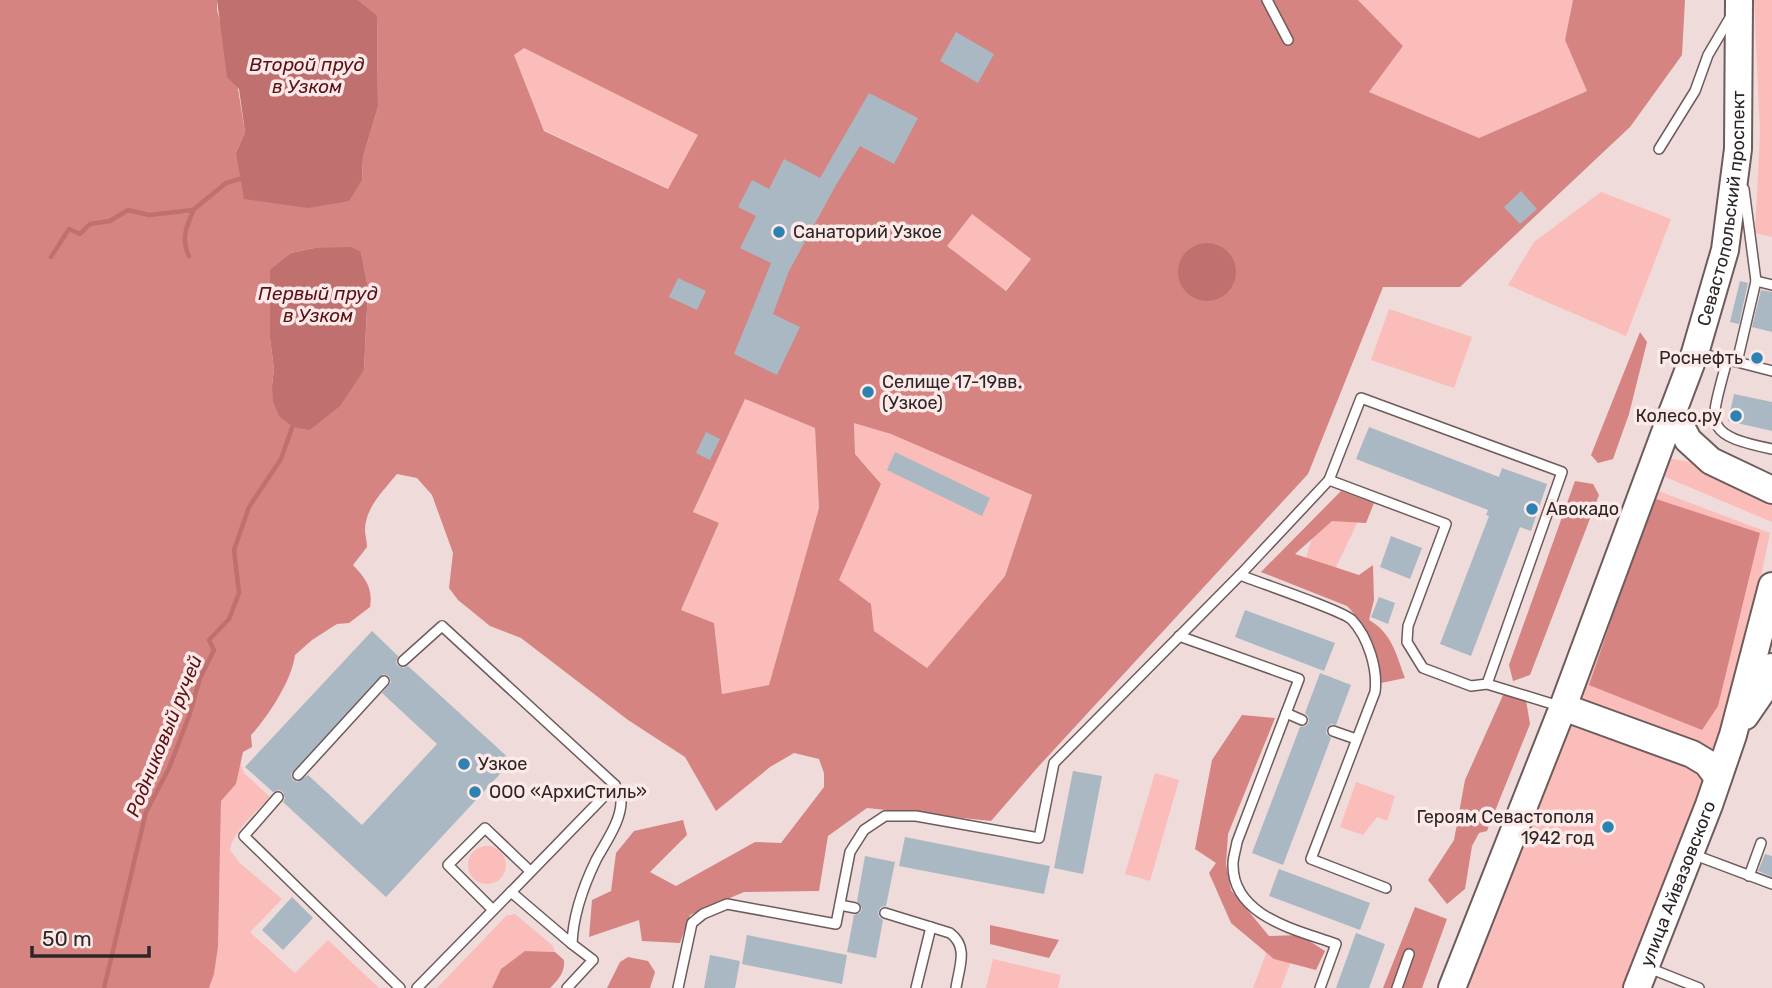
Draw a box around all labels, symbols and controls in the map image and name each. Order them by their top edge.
water label: Второй пруд в Узком [249,53,365,98]
street label: Севастопольский проспект [1692,90,1749,329]
place label: Санаторий Узкое [793,221,942,243]
marker: Санаторий Узкое [771,224,787,240]
water label: Первый пруд в Узком [258,282,378,327]
place label: Роснефть [1659,347,1743,369]
marker: Роснефть [1749,350,1765,366]
place label: Селище 17-19вв. (Узкое) [882,371,1022,414]
marker: Селище 17-19вв. (Узкое) [860,384,876,400]
place label: Колесо.ру [1635,405,1722,427]
marker: Колесо.ру [1728,408,1744,424]
place label: Авокадо [1546,498,1619,520]
marker: Авокадо [1524,501,1540,517]
water label: Родниковый ручей [121,652,207,820]
place label: Узкое [478,753,527,775]
marker: Узкое [456,756,472,772]
place label: ООО «АрхиСтиль» [489,781,647,803]
marker: ООО «АрхиСтиль» [467,784,483,800]
street label: улица Айвазовского [1635,798,1721,970]
place label: Героям Севастополя 1942 год [1417,806,1594,849]
marker: Героям Севастополя 1942 год [1600,819,1616,835]
scale bar [32,914,149,958]
text: 50 m [42,926,92,951]

